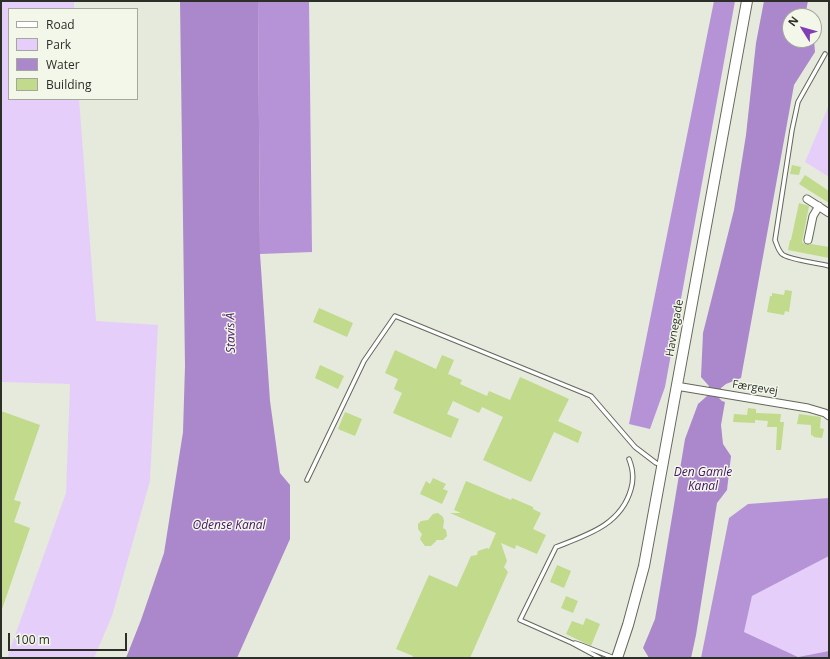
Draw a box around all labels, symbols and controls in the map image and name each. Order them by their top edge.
legend [8,8,138,100]
north arrow [782,8,822,48]
text: N [784,13,801,29]
text: Road [46,16,75,33]
text: Park [46,36,71,53]
text: Water [46,56,80,73]
text: Building [46,76,91,93]
street label: Havnegade [663,298,687,358]
water label: Stavis Å [223,313,239,353]
street label: Færgevej [731,378,779,398]
water label: Den Gamle Kanal [674,466,732,494]
water label: Odense Kanal [193,519,265,533]
scale bar [10,625,129,651]
text: 100 m [15,631,50,648]

